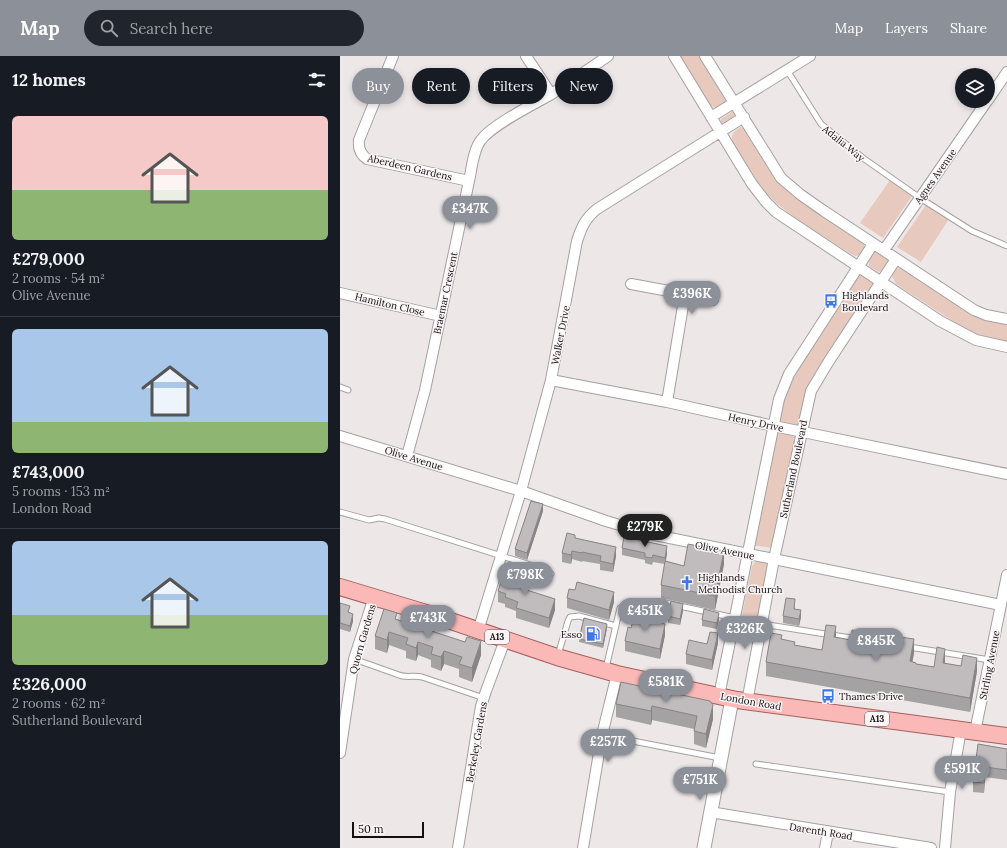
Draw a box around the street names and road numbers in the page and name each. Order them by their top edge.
street label: Adalia Way [819,122,868,165]
street label: Agnes Avenue [911,146,960,207]
street label: Aberdeen Gardens [365,151,454,184]
street label: Braemar Crescent [430,251,461,335]
street label: Hamilton Close [354,290,427,319]
street label: Walker Drive [548,304,573,366]
street label: Henry Drive [727,410,785,435]
street label: Sutherland Boulevard [777,419,810,519]
street label: Olive Avenue [383,443,445,474]
street label: Olive Avenue [694,538,756,563]
street label: Quorn Gardens [346,602,379,676]
street label: Stirling Avenue [976,629,1003,701]
road number: A13 [485,630,509,644]
street label: London Road [720,690,782,713]
street label: Berkeley Gardens [463,700,490,783]
road number: A13 [865,712,889,726]
street label: Darenth Road [788,820,854,843]

